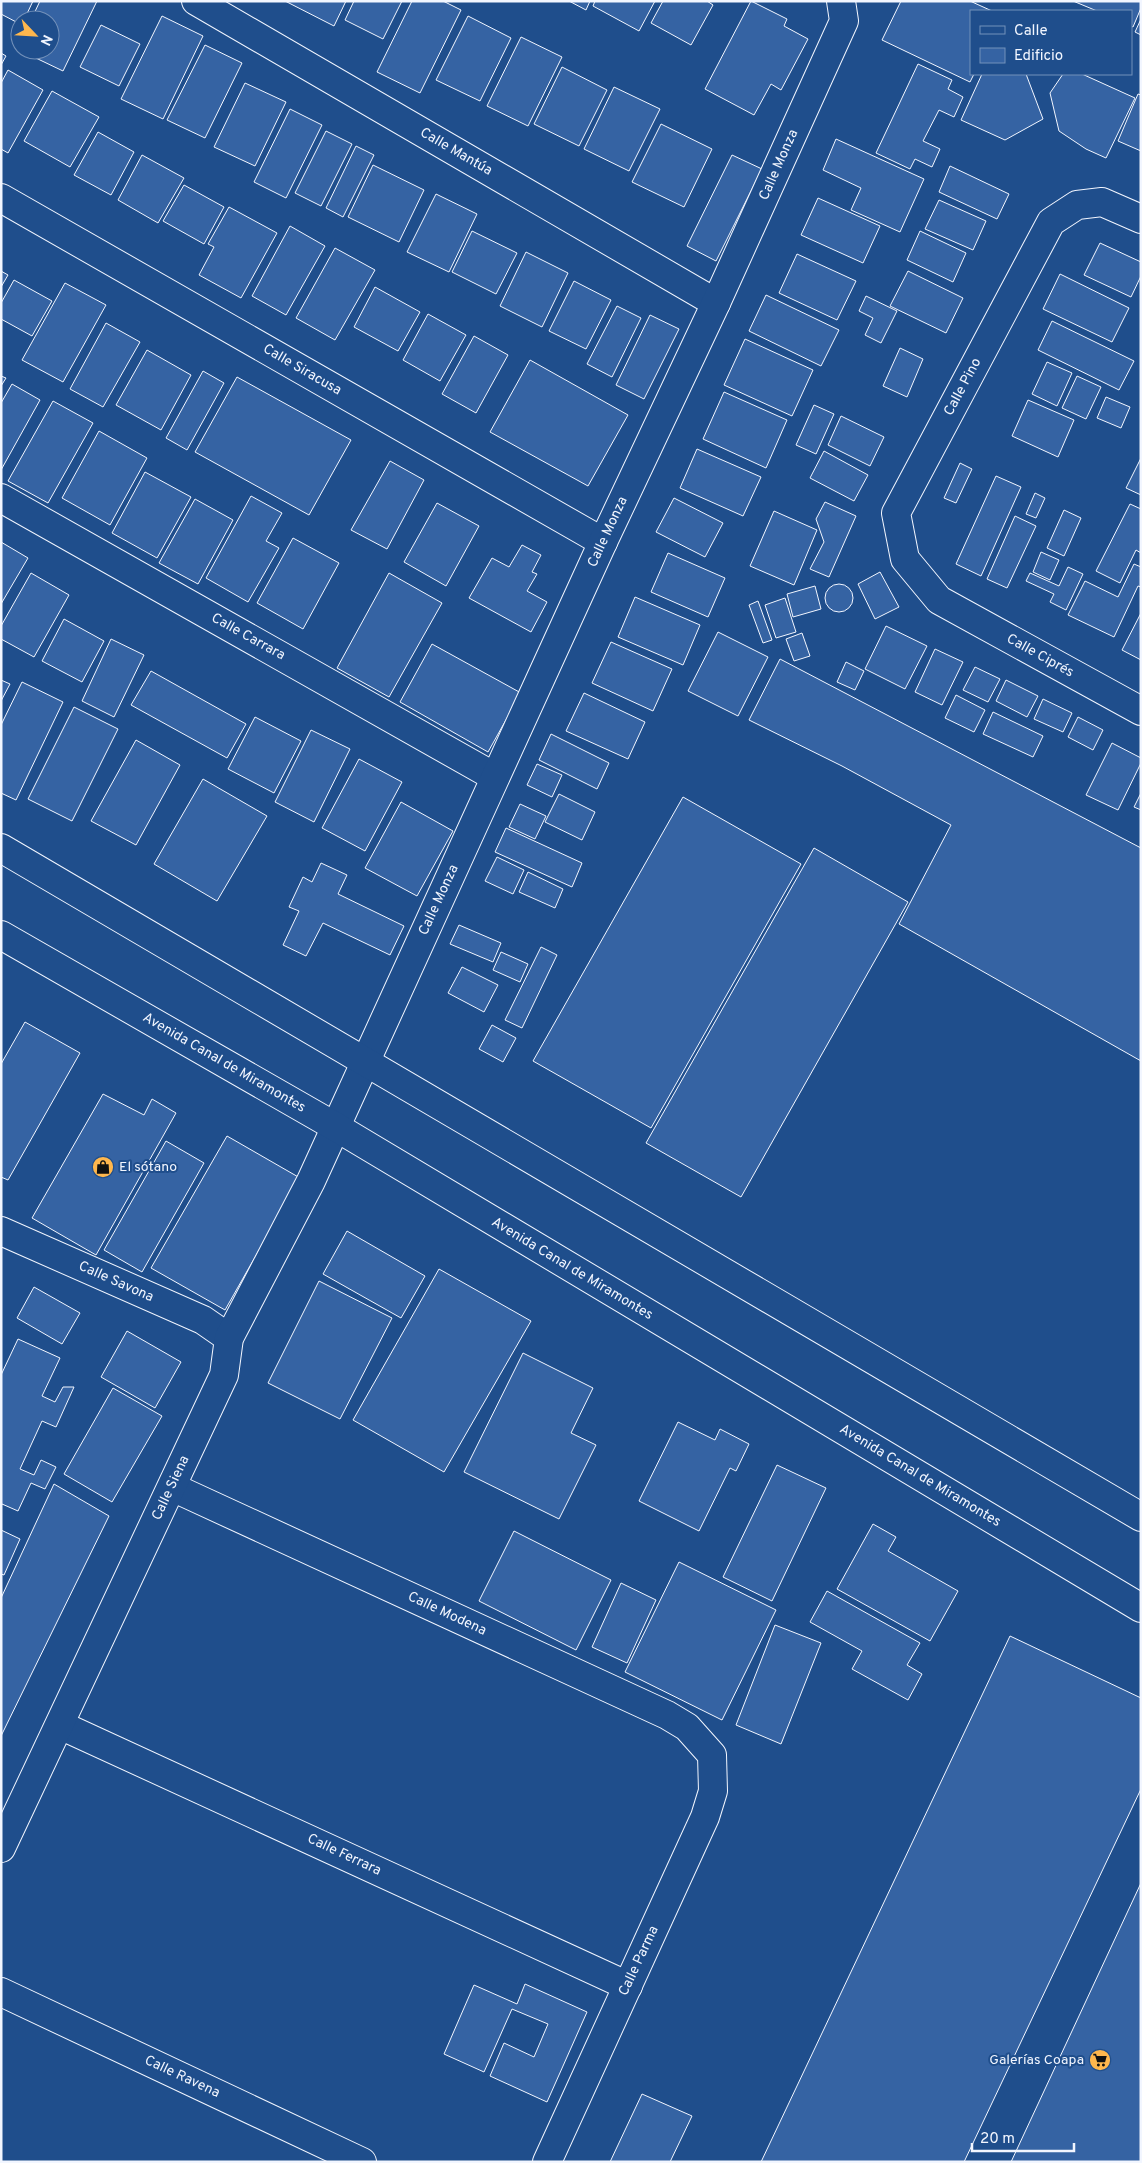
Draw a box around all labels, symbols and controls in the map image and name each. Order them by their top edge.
north arrow [10,10,60,60]
legend [970,10,1132,75]
text: Calle [1014,22,1048,41]
text: N [36,32,55,48]
text: Edificio [1014,47,1063,66]
street label: Calle Mantúa [417,124,495,180]
street label: Calle Monza [756,127,802,203]
street label: Calle Siracusa [260,341,344,399]
street label: Calle Pino [941,355,985,419]
street label: Calle Monza [584,494,632,570]
street label: Calle Carrara [208,610,288,664]
street label: Calle Ciprés [1003,631,1077,681]
street label: Calle Monza [415,862,463,938]
street label: Avenida Canal de Miramontes [140,1009,308,1117]
shop icon: El sótano [91,1155,115,1179]
place label: El sótano [119,1159,177,1176]
street label: Avenida Canal de Miramontes [488,1214,656,1324]
street label: Calle Savona [76,1258,156,1306]
street label: Avenida Canal de Miramontes [836,1421,1004,1531]
street label: Calle Siena [149,1453,193,1523]
street label: Calle Modena [405,1588,489,1640]
street label: Calle Ferrara [304,1830,384,1880]
street label: Calle Parma [615,1923,663,1999]
supermarket icon: Galerías Coapa [1088,2048,1112,2072]
street label: Calle Ravena [142,2052,222,2102]
place label: Galerías Coapa [989,2052,1084,2069]
scale bar [972,2120,1074,2152]
text: 20 m [980,2130,1015,2149]

